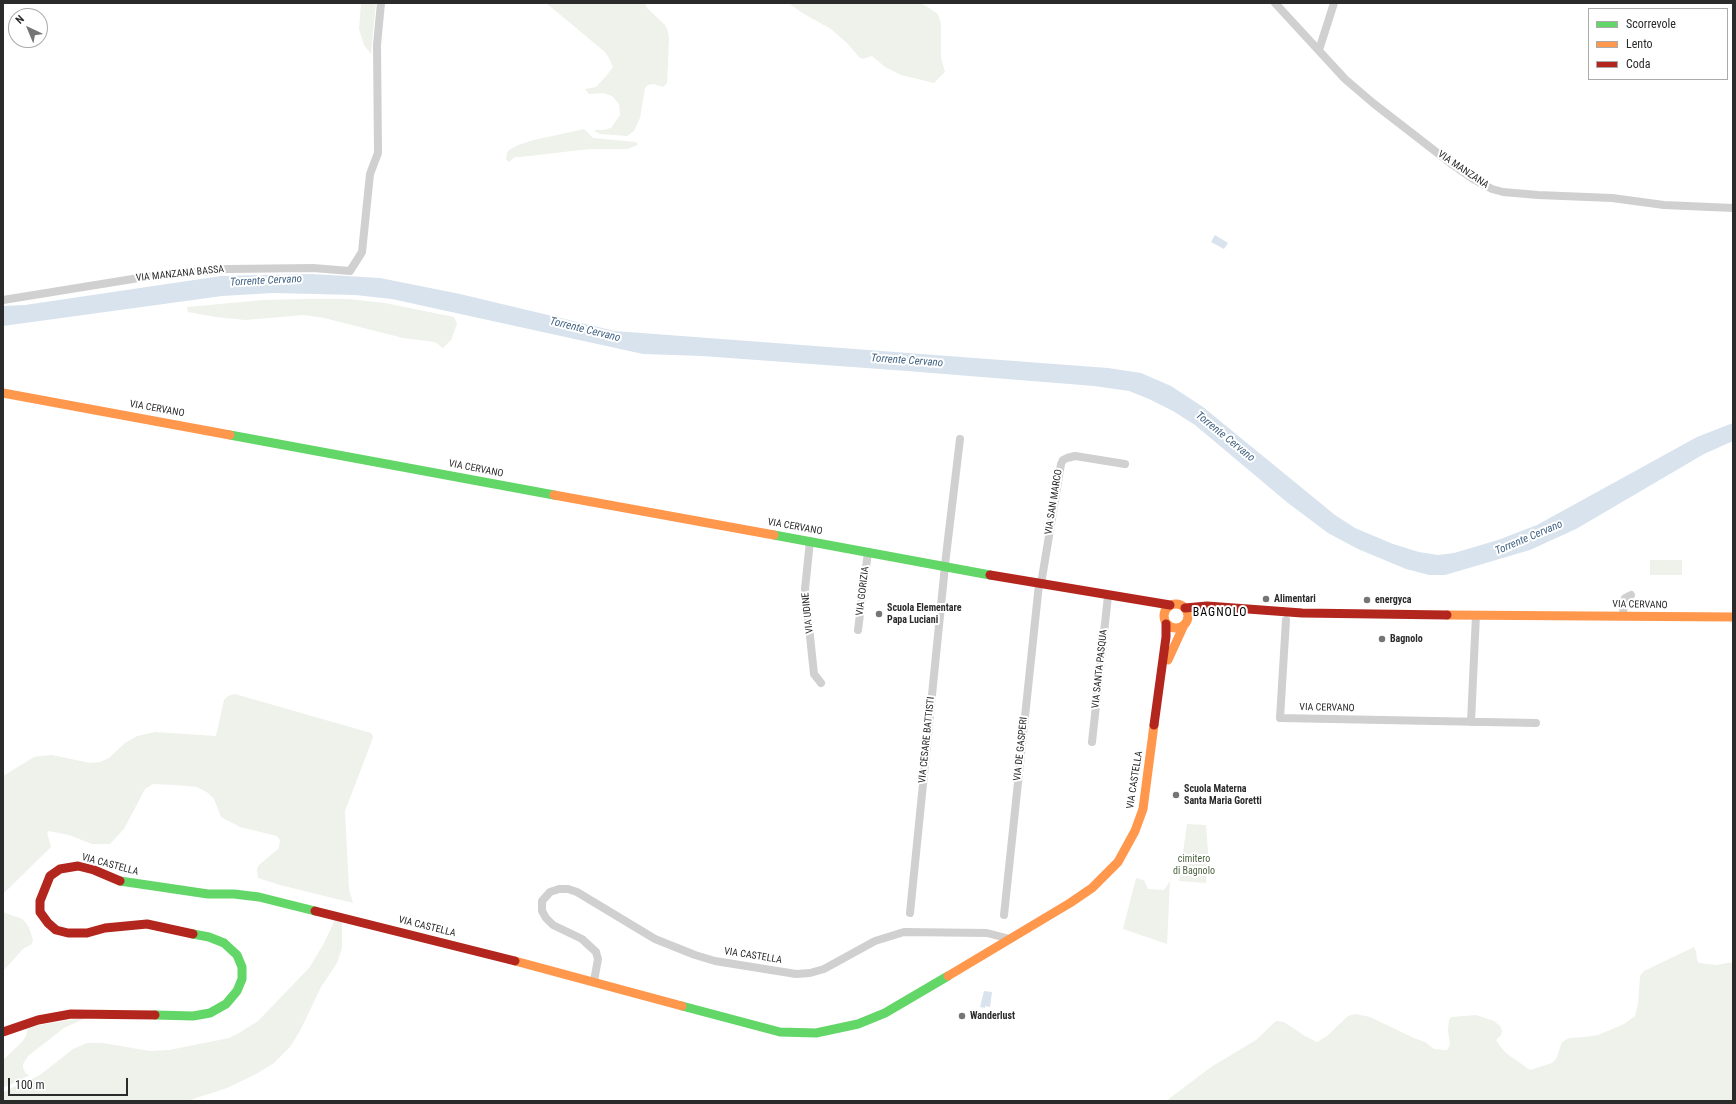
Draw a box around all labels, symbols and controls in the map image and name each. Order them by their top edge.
north arrow [8,8,48,48]
legend [1588,8,1728,80]
text: N [13,13,27,27]
text: Scorrevole [1626,17,1676,31]
text: Lento [1626,37,1653,51]
text: Coda [1626,57,1651,71]
street label: VIA MANZANA [1435,149,1491,191]
street label: VIA MANZANA BASSA [135,263,225,285]
water label: Torrente Cervano [230,273,302,289]
water label: Torrente Cervano [548,315,622,345]
water label: Torrente Cervano [871,352,943,370]
street label: VIA CERVANO [129,398,185,420]
water label: Torrente Cervano [1193,409,1257,465]
street label: VIA CERVANO [448,458,504,480]
street label: VIA SAN MARCO [1043,468,1065,536]
street label: VIA CERVANO [767,516,823,538]
water label: Torrente Cervano [1493,518,1565,558]
street label: VIA GORIZIA [854,566,872,616]
street label: VIA UDINE [800,592,816,634]
place label: Alimentari [1274,593,1316,605]
marker: Alimentari [1261,594,1271,604]
place label: energyca [1375,594,1411,606]
marker: energyca [1362,595,1372,605]
street label: VIA CERVANO [1612,599,1668,611]
place label: Scuola Elementare Papa Luciani [887,602,962,626]
district label: BAGNOLO [1193,606,1247,620]
marker: Scuola Elementare Papa Luciani [874,609,884,619]
street label: VIA SANTA PASQUA [1090,629,1110,709]
place label: Bagnolo [1390,633,1423,645]
marker: Bagnolo [1377,634,1387,644]
street label: VIA CESARE BATTISTI [916,696,938,784]
street label: VIA CERVANO [1299,702,1355,714]
street label: VIA DE GASPERI [1012,716,1030,782]
street label: VIA CASTELLA [1125,750,1145,810]
place label: Scuola Materna Santa Maria Goretti [1184,783,1262,806]
marker: Scuola Materna Santa Maria Goretti [1171,790,1181,800]
street label: VIA CASTELLA [80,852,140,878]
park label: cimitero di Bagnolo [1173,853,1215,876]
street label: VIA CASTELLA [397,914,457,940]
street label: VIA CASTELLA [723,946,783,966]
place label: Wanderlust [970,1010,1015,1022]
marker: Wanderlust [957,1011,967,1021]
scale bar [10,1070,130,1096]
text: 100 m [15,1078,45,1092]

